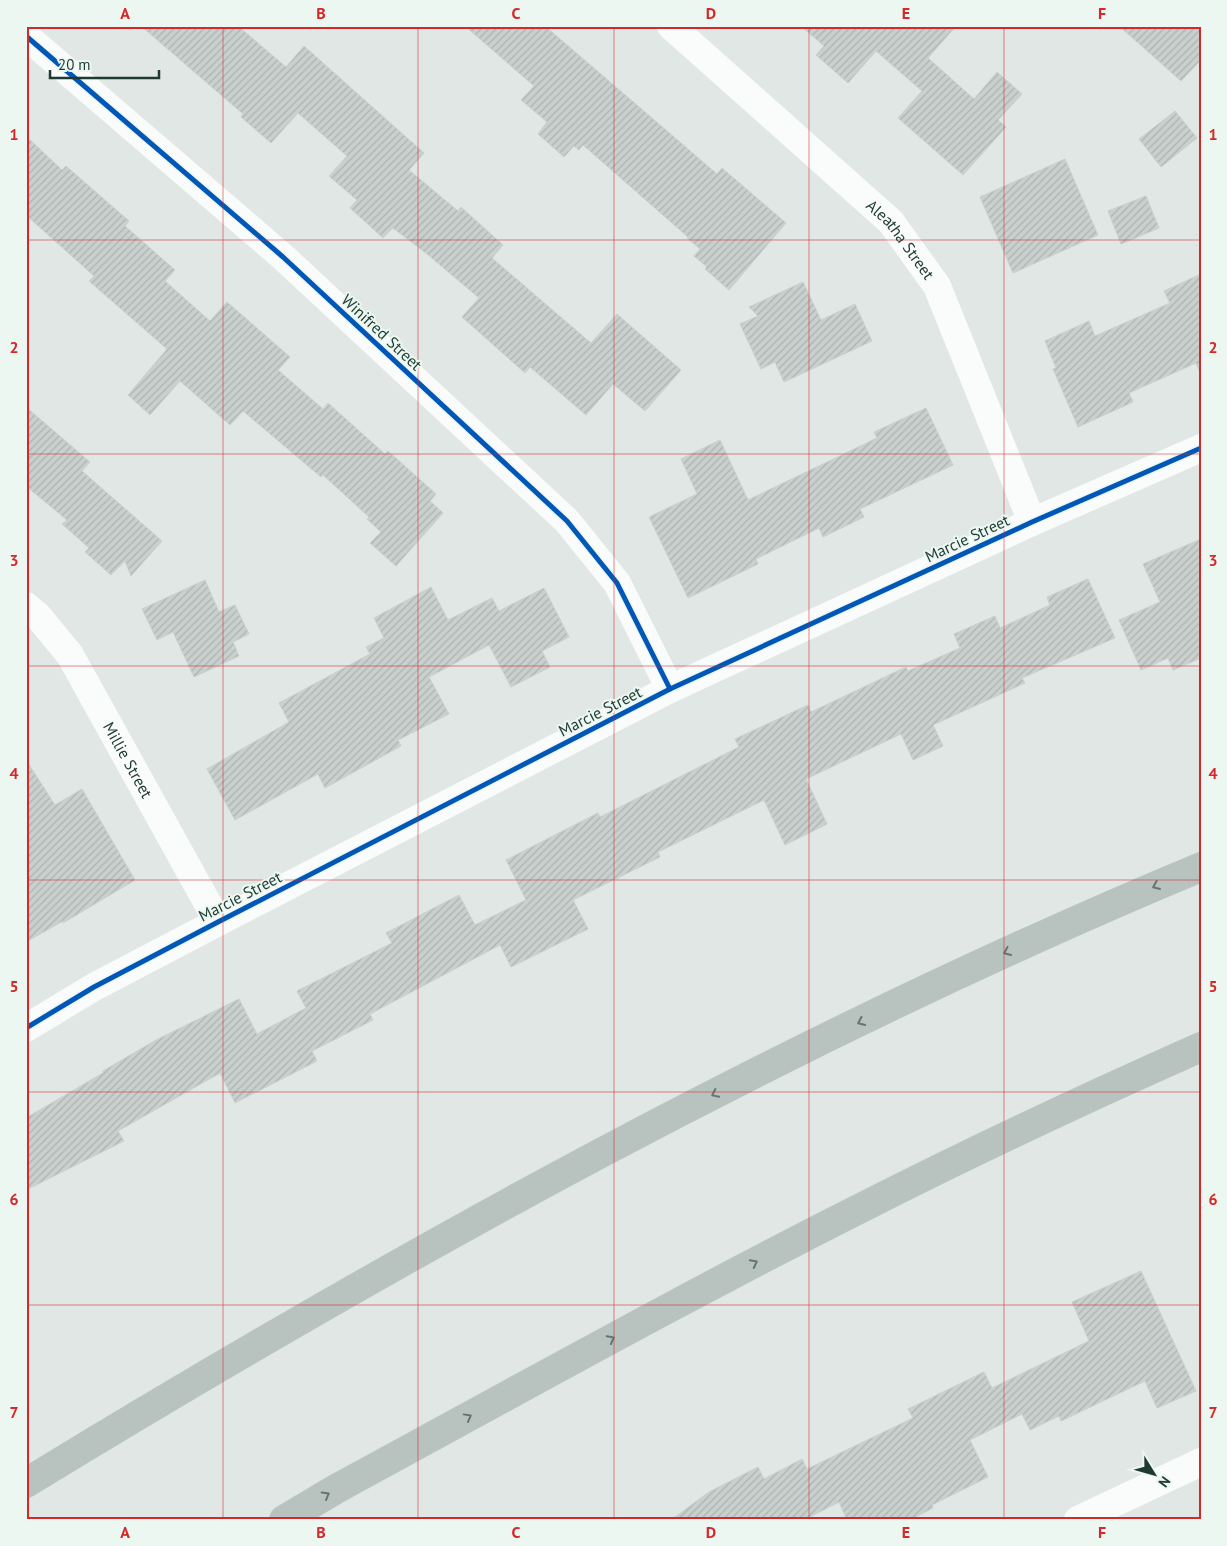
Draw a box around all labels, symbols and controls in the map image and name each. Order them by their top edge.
text: A [120,3,130,23]
text: B [316,3,326,23]
text: C [512,3,521,23]
text: D [706,3,716,23]
text: E [902,3,910,23]
text: F [1098,3,1106,23]
scale bar [50,48,159,80]
text: 20 m [58,55,91,74]
text: 1 [9,124,19,144]
text: 1 [1208,124,1218,144]
street label: Aleatha Street [862,195,939,284]
street label: Winifred Street [338,290,427,375]
text: 2 [9,337,19,357]
text: 2 [1208,337,1218,357]
street label: Marcie Street [922,510,1013,566]
text: 3 [9,550,19,570]
text: 3 [1208,550,1218,570]
street label: Marcie Street [555,681,645,741]
street label: Millie Street [99,718,158,802]
text: 4 [9,763,19,783]
text: 4 [1208,763,1218,783]
street label: Marcie Street [195,866,285,926]
one-way arrow [1152,880,1161,890]
one-way arrow [1003,946,1012,956]
text: 5 [9,976,19,996]
text: 5 [1208,976,1218,996]
one-way arrow [857,1016,866,1026]
one-way arrow [711,1087,720,1098]
text: 6 [9,1189,19,1209]
text: 6 [1208,1189,1218,1209]
one-way arrow [749,1259,758,1269]
one-way arrow [606,1335,615,1345]
text: 7 [9,1402,19,1422]
text: 7 [1208,1402,1218,1422]
one-way arrow [463,1413,472,1423]
north arrow [1130,1448,1180,1498]
text: N [1154,1473,1174,1491]
one-way arrow [320,1492,329,1502]
text: A [120,1522,130,1542]
text: B [316,1522,326,1542]
text: C [512,1522,521,1542]
text: D [706,1522,716,1542]
text: E [902,1522,910,1542]
text: F [1098,1522,1106,1542]

